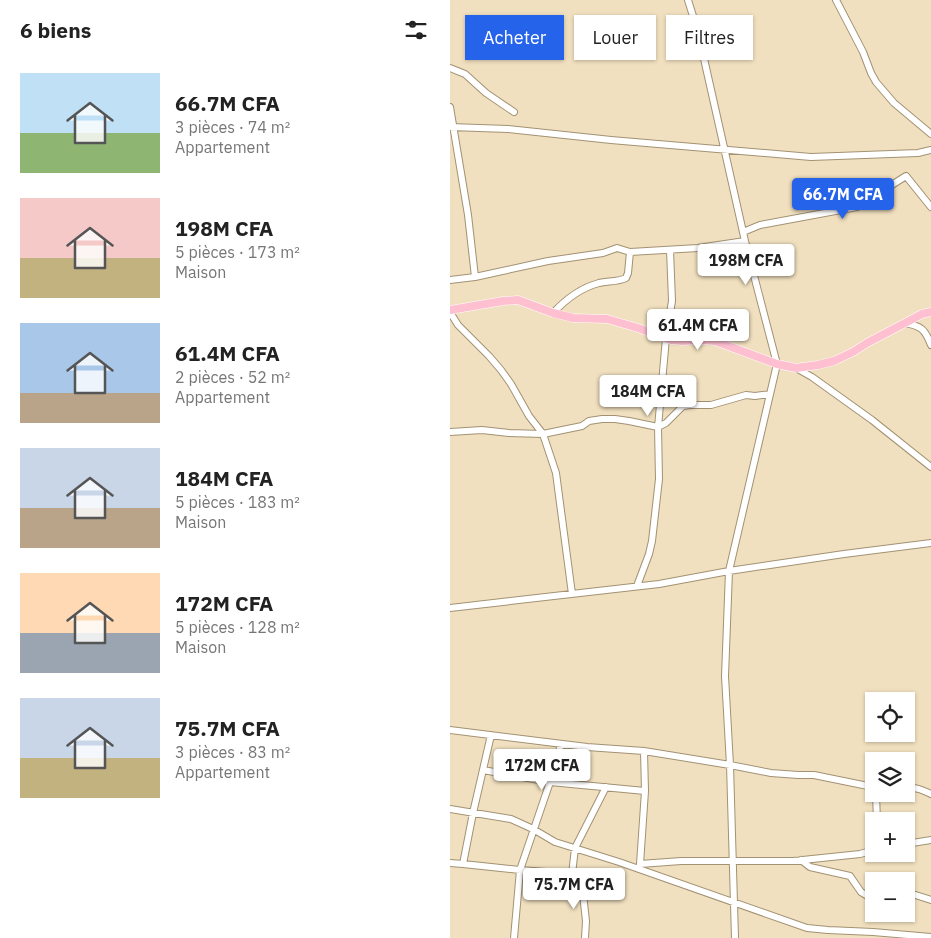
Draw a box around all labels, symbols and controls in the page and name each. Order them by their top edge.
chip: Acheter [465,15,564,60]
chip: Louer [574,15,656,60]
chip: Filtres [666,15,753,60]
text: 6 biens [20,16,91,44]
icon: filters [402,16,430,44]
text: 66.7M CFA [175,89,280,117]
icon: home [60,93,120,153]
text: 3 pièces · 74 m² [175,117,290,137]
text: Appartement [175,137,270,157]
pin: 66.7M CFA [786,178,900,220]
text: 66.7M CFA [803,184,883,204]
text: 198M CFA [175,214,273,242]
icon: home [60,218,120,278]
text: 5 pièces · 173 m² [175,242,300,262]
pin: 198M CFA [694,244,798,286]
text: 198M CFA [708,250,784,270]
text: Maison [175,262,226,282]
pin: 61.4M CFA [641,308,755,351]
text: 61.4M CFA [658,315,738,335]
text: 61.4M CFA [175,339,280,367]
icon: home [60,343,120,403]
text: 2 pièces · 52 m² [175,367,290,387]
pin: 184M CFA [596,374,700,417]
text: 184M CFA [610,381,686,401]
text: Appartement [175,387,270,407]
text: 184M CFA [175,464,273,492]
icon: home [60,468,120,528]
text: 5 pièces · 183 m² [175,492,300,512]
text: Maison [175,512,226,532]
text: 172M CFA [175,589,273,617]
icon: home [60,593,120,653]
text: 5 pièces · 128 m² [175,617,300,637]
text: Maison [175,637,226,657]
map controls [865,692,915,922]
button: locate [865,692,915,742]
text: 75.7M CFA [175,714,280,742]
icon: home [60,718,120,778]
text: 3 pièces · 83 m² [175,742,290,762]
pin: 172M CFA [490,748,594,791]
button: layers [865,752,915,802]
text: 172M CFA [504,755,580,775]
text: Appartement [175,762,270,782]
button: + [865,812,915,862]
pin: 75.7M CFA [517,868,631,910]
button: − [865,872,915,922]
text: 75.7M CFA [534,874,614,894]

